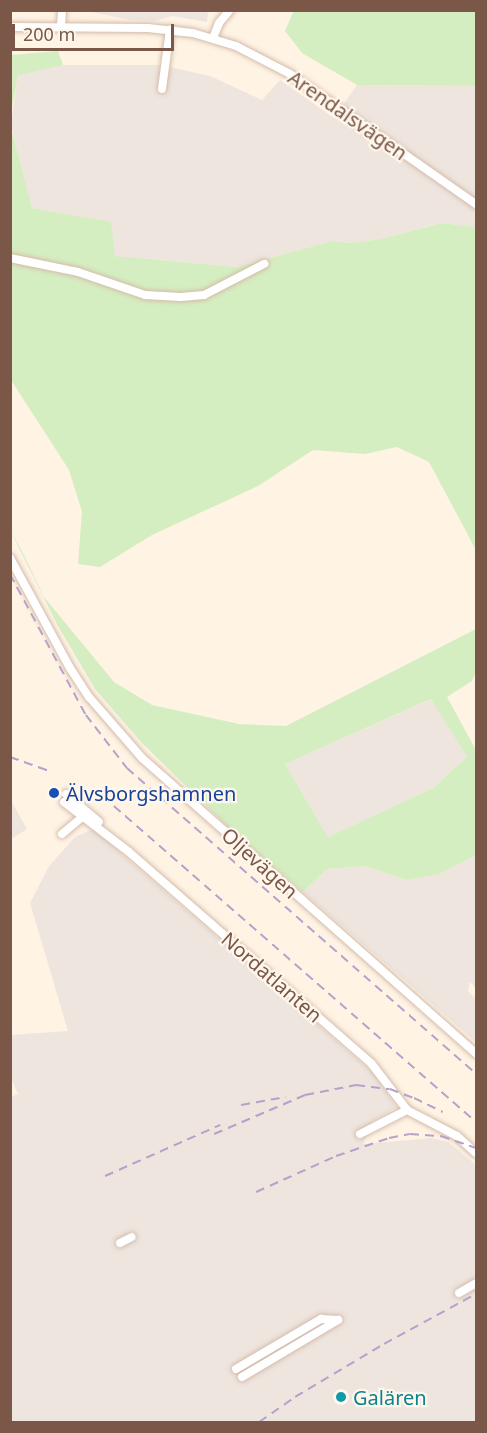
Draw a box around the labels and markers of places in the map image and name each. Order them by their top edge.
place label: Älvsborgshamnen [66,781,236,805]
marker: Älvsborgshamnen [47,786,61,800]
place label: Galären [353,1385,427,1409]
marker: Galären [334,1390,348,1404]

